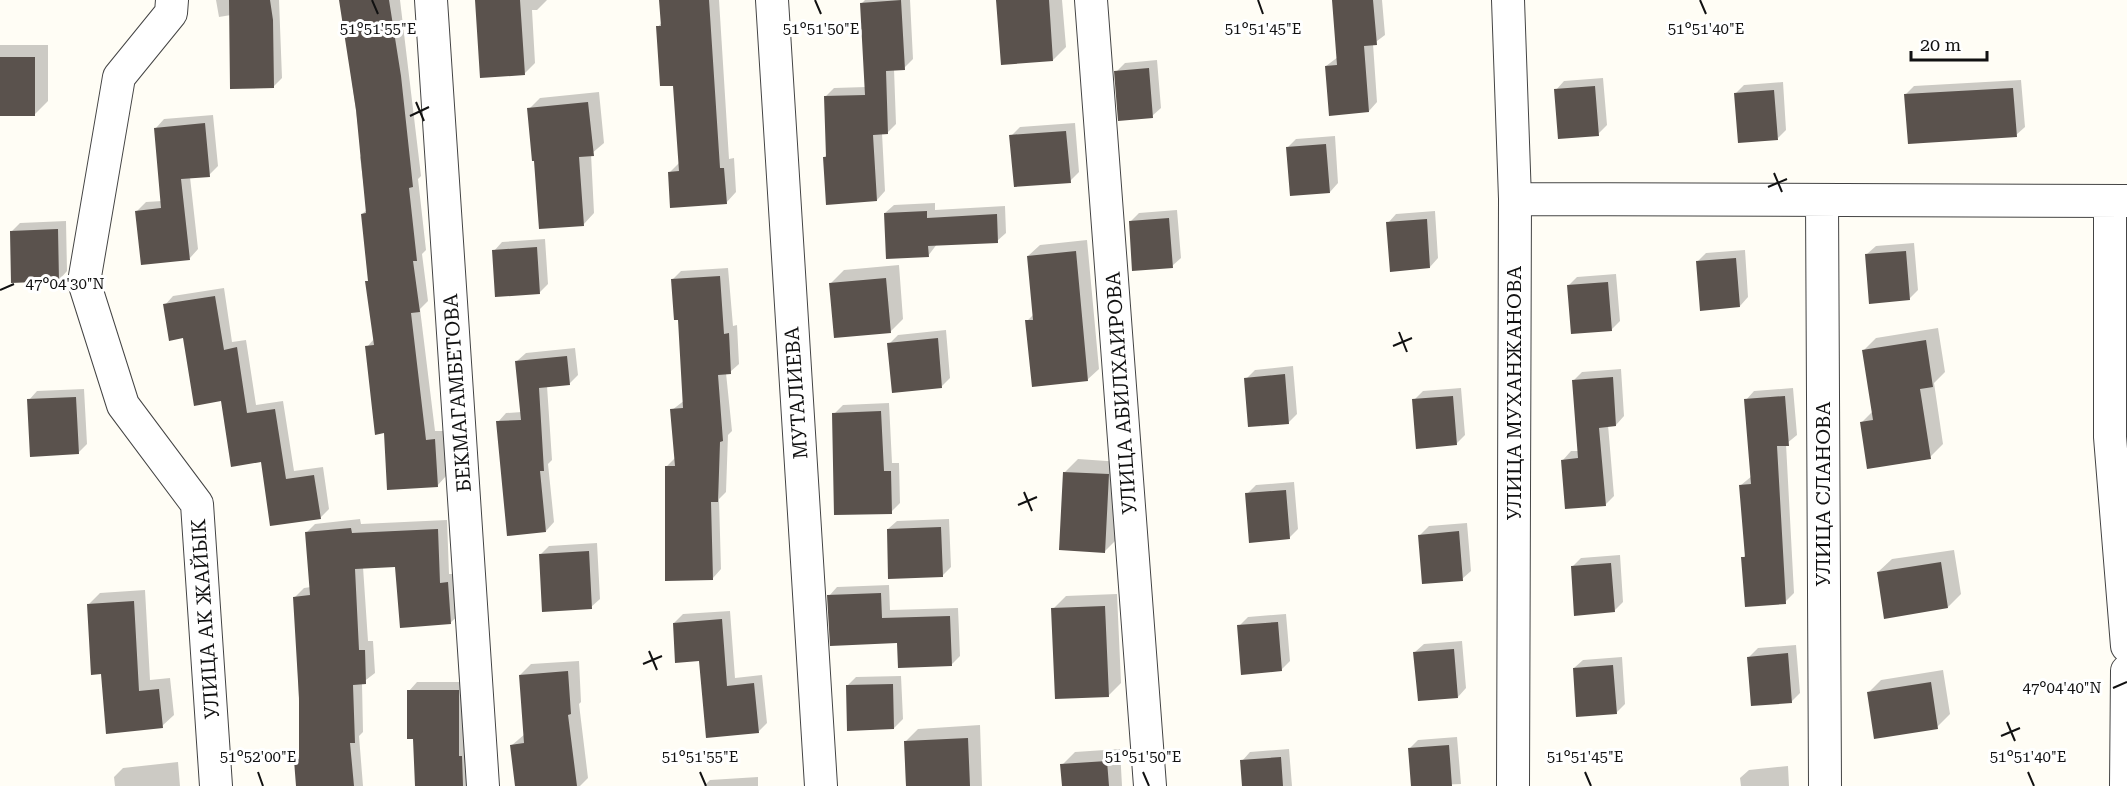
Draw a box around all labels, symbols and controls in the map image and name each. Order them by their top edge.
text: 51°51'55"E [340,20,416,38]
text: 51°51'50"E [783,20,859,38]
text: 51°51'45"E [1225,20,1301,38]
text: 51°51'40"E [1668,20,1744,38]
scale bar [1911,24,1988,62]
text: 20 m [1920,34,1961,55]
street label: УЛИЦА МУХАНЖАНОВА [1502,266,1526,520]
street label: УЛИЦА АБИЛХАИРОВА [1101,271,1141,515]
text: 47°04'30"N [25,275,105,293]
street label: БЕКМАГАМБЕТОВА [438,293,476,493]
street label: МУТАЛИЕВА [779,326,813,460]
street label: УЛИЦА СЛАНОВА [1811,402,1835,586]
street label: УЛИЦА АК ЖАЙЫК [186,518,224,720]
text: 47°04'40"N [2022,679,2102,697]
text: 51°52'00"E [220,748,296,766]
text: 51°51'55"E [662,748,738,766]
text: 51°51'50"E [1105,748,1181,766]
text: 51°51'45"E [1547,748,1623,766]
text: 51°51'40"E [1990,748,2066,766]

